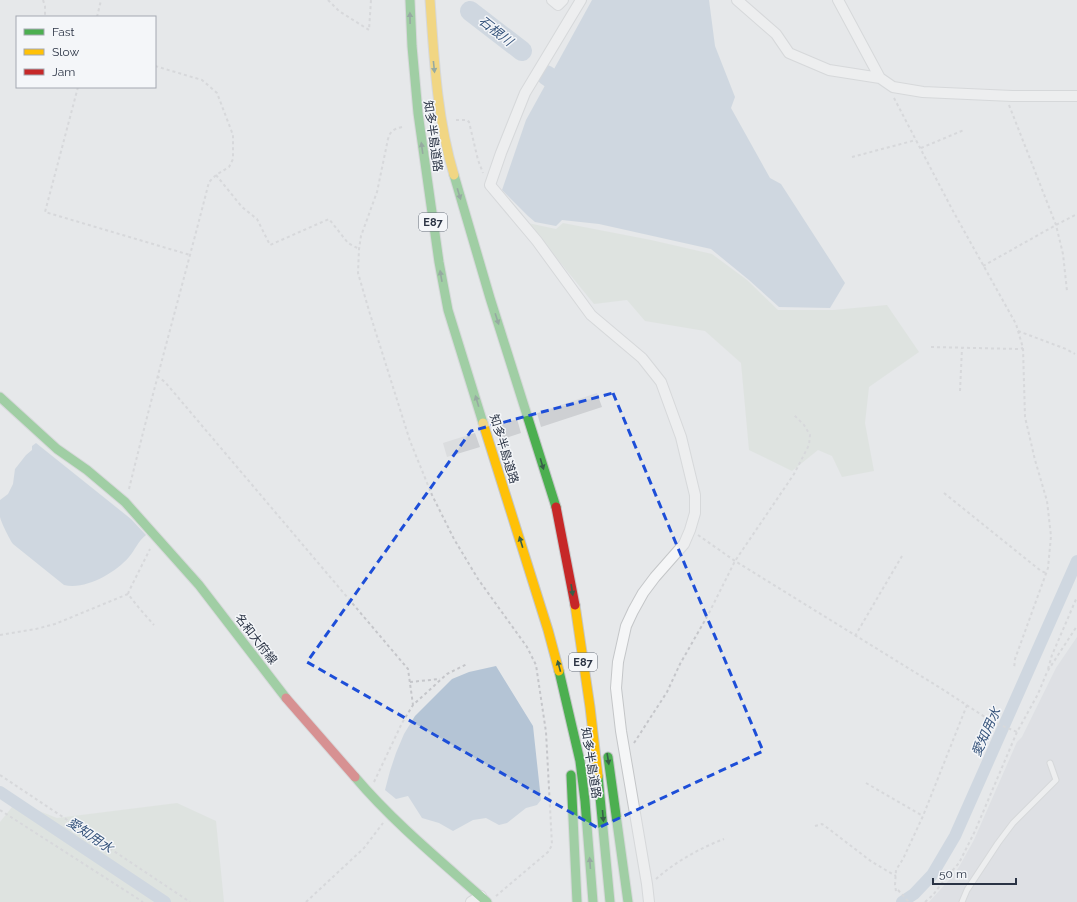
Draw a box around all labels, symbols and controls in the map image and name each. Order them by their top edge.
one-way arrow [407,11,413,24]
water label: 石根川 [476,13,518,50]
legend [16,16,156,88]
text: Fast [52,25,75,39]
text: Slow [52,45,79,59]
one-way arrow [431,61,437,73]
text: Jam [52,65,75,79]
street label: 知多半島道路 [421,99,445,173]
one-way arrow [419,142,425,154]
one-way arrow [456,188,462,200]
road number: E87 [419,213,447,231]
one-way arrow [438,270,444,282]
one-way arrow [494,313,500,325]
one-way arrow [473,395,479,407]
street label: 知多半島道路 [487,413,521,485]
one-way arrow [539,458,545,470]
one-way arrow [517,535,523,547]
one-way arrow [569,584,575,596]
street label: 名和大府線 [232,611,280,667]
road number: E87 [569,653,597,671]
one-way arrow [555,660,561,672]
water label: 愛知用水 [969,703,1004,759]
street label: 知多半島道路 [578,726,604,800]
one-way arrow [605,753,611,765]
one-way arrow [599,810,606,822]
water label: 愛知用水 [64,814,117,857]
one-way arrow [587,857,594,869]
scale bar [933,860,1016,886]
text: 50 m [939,867,967,881]

